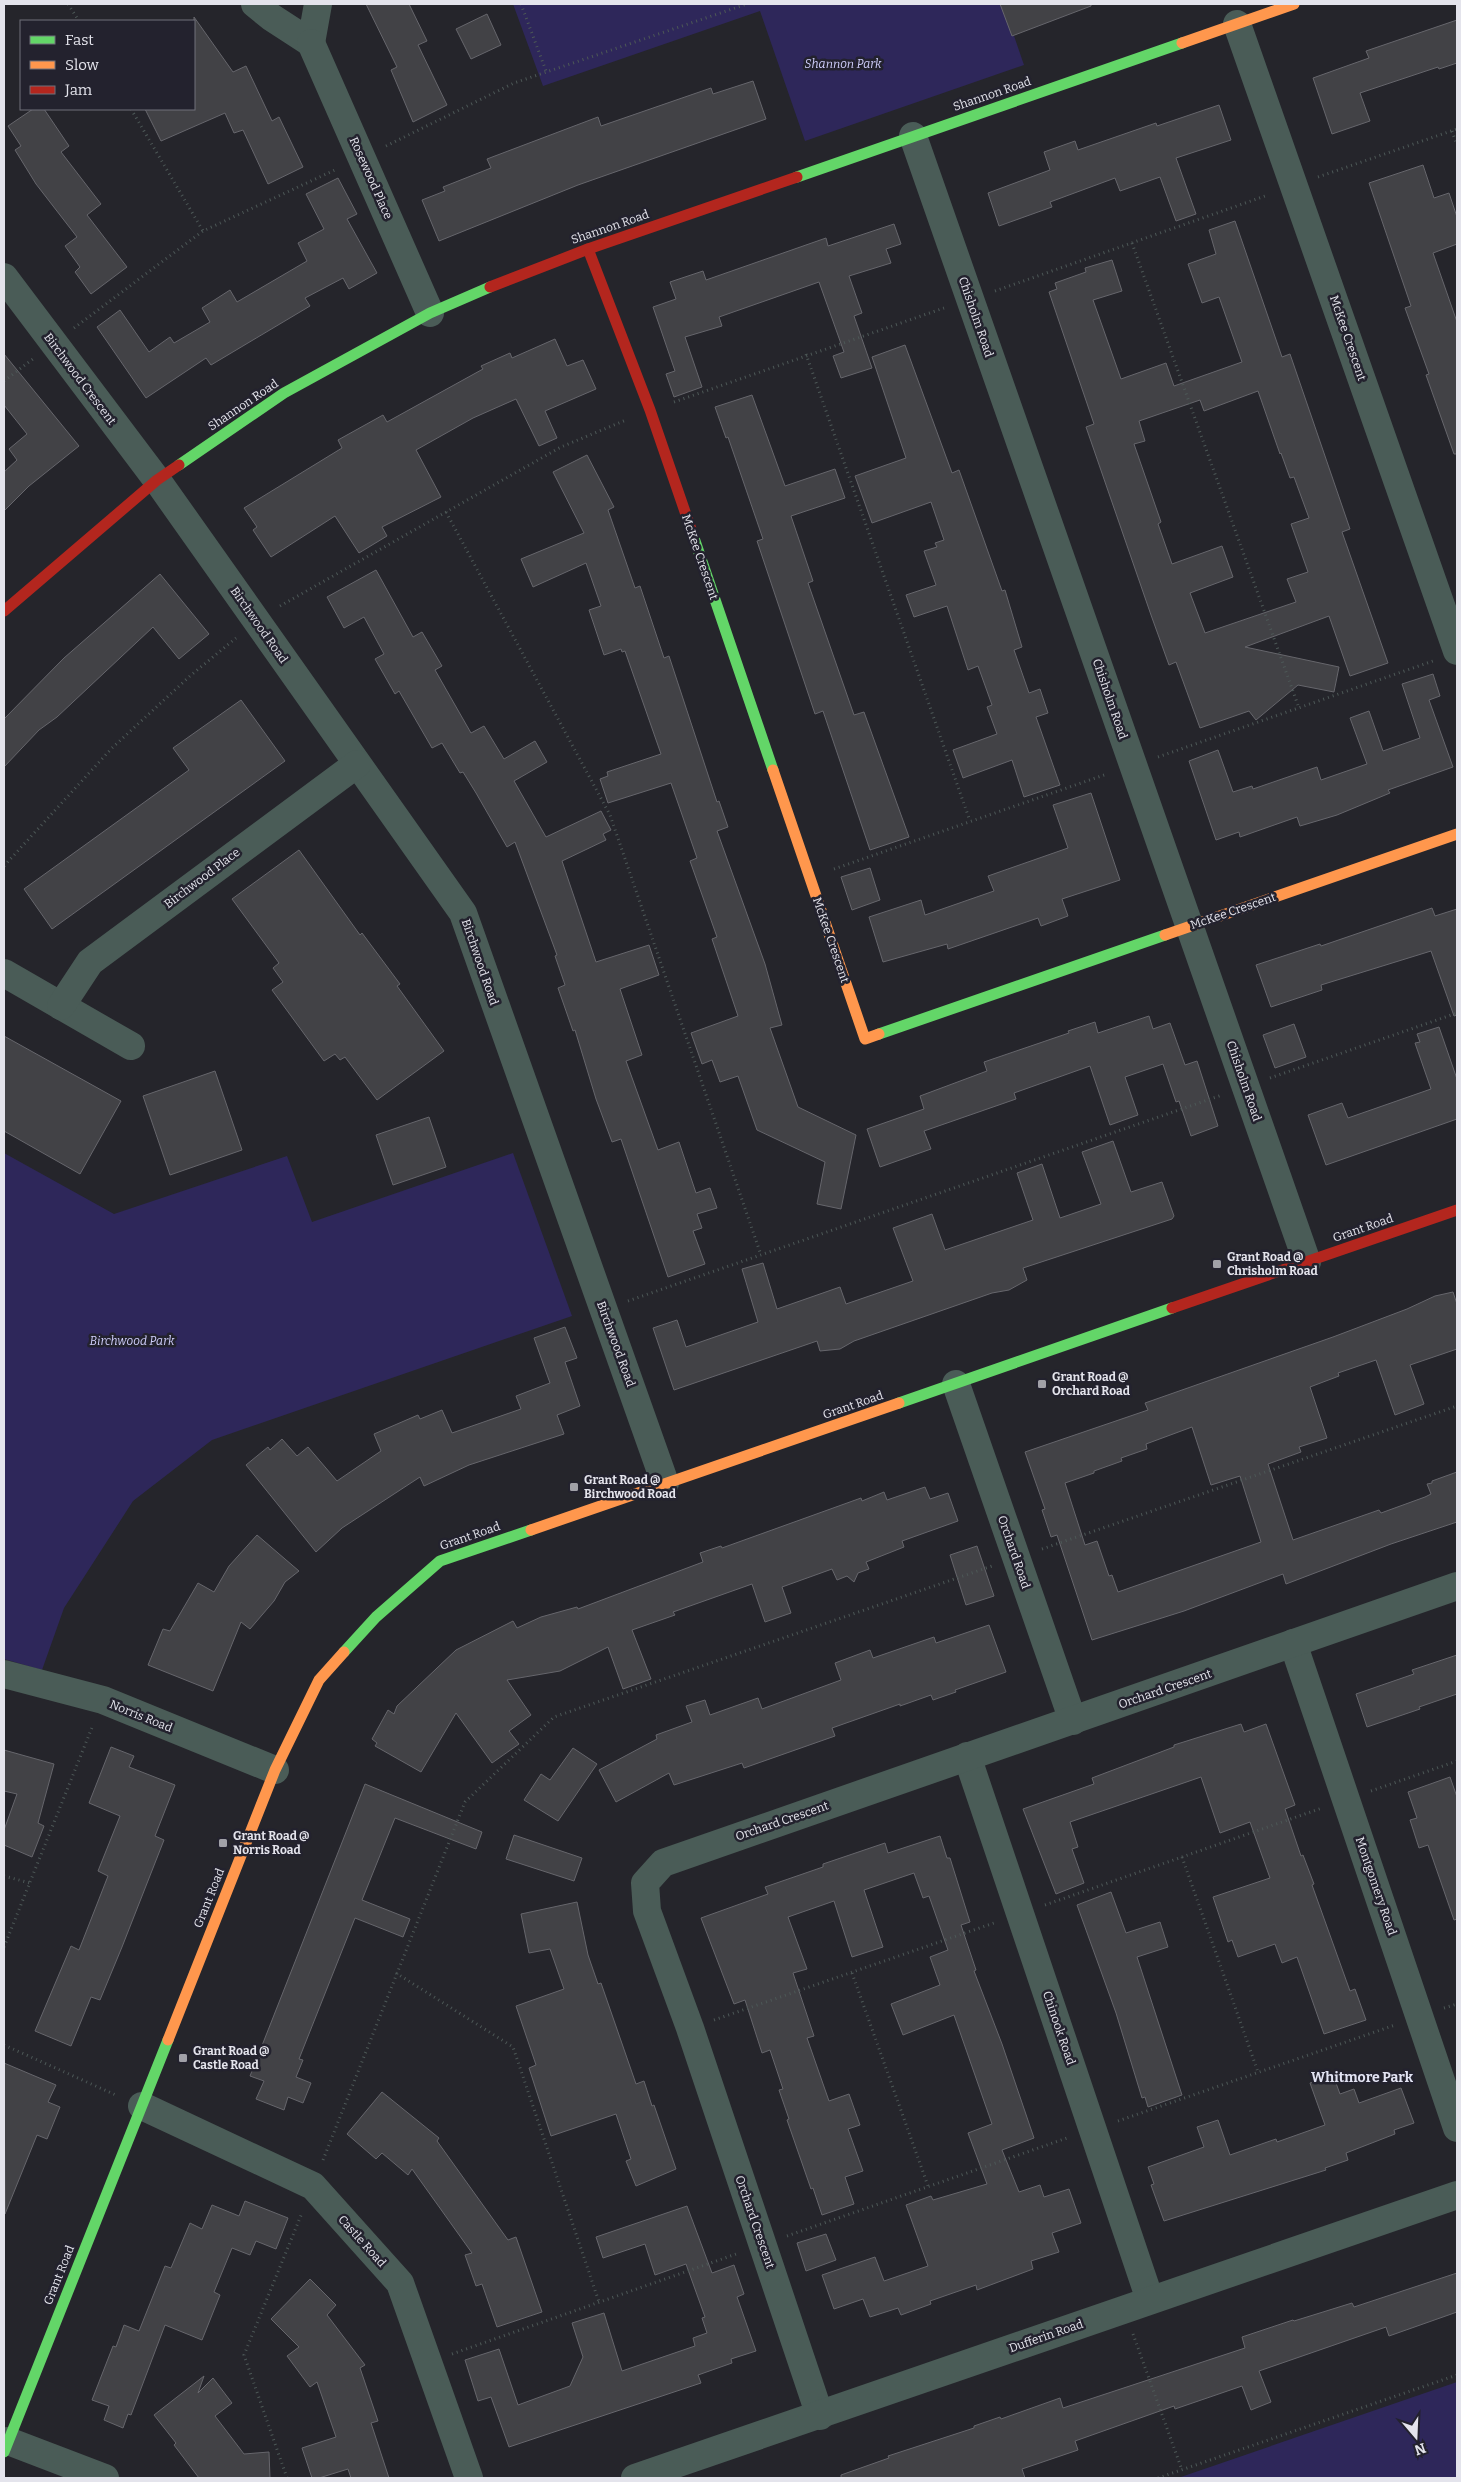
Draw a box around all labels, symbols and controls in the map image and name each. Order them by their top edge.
legend [20,20,195,110]
text: Fast [65,31,94,49]
text: Slow [65,56,100,74]
park label: Shannon Park [805,57,882,71]
street label: Shannon Road [951,74,1033,114]
text: Jam [64,81,93,99]
street label: Rosewood Place [347,135,395,221]
street label: Shannon Road [569,207,651,247]
street label: Chisholm Road [956,275,996,359]
street label: McKee Crescent [1327,293,1369,383]
street label: Birchwood Crescent [41,330,119,428]
street label: Shannon Road [205,376,281,434]
street label: McKee Crescent [679,512,721,602]
street label: Birchwood Road [227,584,291,666]
street label: Chisholm Road [1090,657,1130,741]
street label: Birchwood Place [161,845,243,911]
street label: McKee Crescent [1188,890,1278,932]
street label: McKee Crescent [810,895,852,985]
street label: Birchwood Road [459,917,501,1007]
street label: Chisholm Road [1224,1039,1264,1123]
street label: Grant Road [1331,1211,1395,1245]
place label: Grant Road @ Chrisholm Road [1227,1250,1319,1278]
marker: Grant Road @ Chrisholm Road [1211,1258,1223,1270]
street label: Birchwood Road [594,1299,638,1389]
park label: Birchwood Park [90,1334,175,1348]
place label: Grant Road @ Orchard Road [1052,1370,1131,1398]
marker: Grant Road @ Orchard Road [1036,1378,1048,1390]
street label: Grant Road [821,1388,885,1422]
place label: Grant Road @ Birchwood Road [584,1473,677,1501]
marker: Grant Road @ Birchwood Road [568,1481,580,1493]
street label: Orchard Road [995,1514,1033,1590]
street label: Grant Road [438,1519,502,1553]
street label: Orchard Crescent [1117,1666,1214,1711]
street label: Norris Road [108,1697,174,1735]
street label: Orchard Crescent [734,1798,831,1843]
place label: Grant Road @ Norris Road [233,1829,310,1857]
street label: Montgomery Road [1353,1835,1399,1937]
marker: Grant Road @ Norris Road [217,1837,229,1849]
street label: Grant Road [191,1866,227,1930]
street label: Chinook Road [1040,1989,1078,2067]
place label: Grant Road @ Castle Road [193,2044,270,2072]
marker: Grant Road @ Castle Road [177,2052,189,2064]
district label: Whitmore Park [1311,2069,1414,2086]
street label: Orchard Crescent [733,2174,778,2271]
street label: Castle Road [335,2212,389,2270]
street label: Grant Road [41,2243,77,2307]
street label: Dufferin Road [1007,2317,1085,2355]
north arrow [1391,2412,1441,2462]
text: N [1412,2439,1428,2459]

